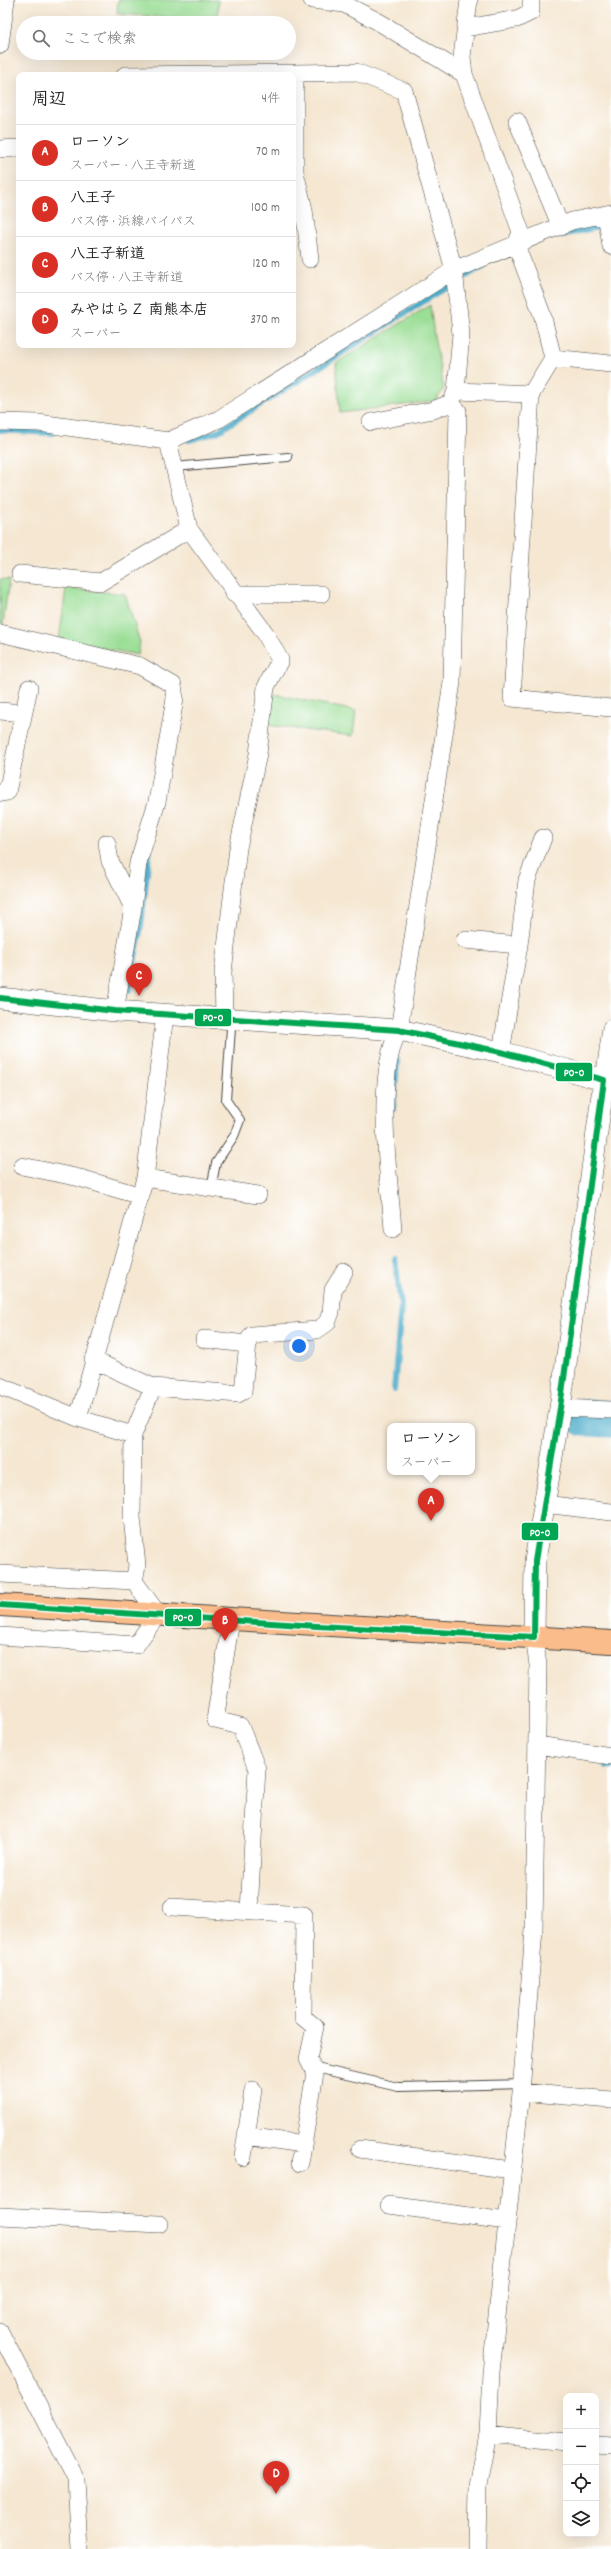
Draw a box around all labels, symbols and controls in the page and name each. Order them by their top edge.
search box [16,16,296,60]
icon: search [30,27,52,49]
text: ここで検索 [62,29,137,51]
text: 周辺 [32,89,66,113]
text: 4件 [262,90,280,109]
text: ローソン [70,132,130,154]
text: A [41,143,49,162]
text: 70 m [256,143,280,162]
text: スーパー · 八王寺新道 [70,157,195,176]
text: 八王子 [70,188,115,210]
text: B [42,199,48,218]
text: 100 m [251,199,280,218]
text: バス停 · 浜線バイパス [70,213,196,232]
text: 八王子新道 [70,244,145,266]
text: C [42,255,48,274]
text: 120 m [252,255,280,274]
text: バス停 · 八王寺新道 [70,269,183,288]
text: みやはらＺ 南熊本店 [70,300,208,322]
text: D [42,311,48,330]
text: 370 m [250,311,280,330]
text: スーパー [70,325,121,344]
pin: C [126,963,152,996]
line badge: P0-0 [194,1008,232,1027]
text: P0-0 [203,1011,223,1027]
line badge: P0-0 [555,1062,593,1082]
text: P0-0 [564,1066,584,1082]
your location [289,1336,309,1356]
popup [387,1423,475,1475]
text: ローソン [401,1429,461,1451]
text: スーパー [401,1454,452,1473]
pin: A [418,1488,444,1521]
line badge: P0-0 [521,1522,559,1541]
text: P0-0 [530,1526,550,1542]
line badge: P0-0 [164,1608,202,1627]
pin: B [212,1608,238,1641]
text: P0-0 [173,1611,193,1627]
map controls [563,2393,599,2537]
button: + [563,2393,599,2429]
button: − [563,2429,599,2465]
pin: D [263,2461,289,2494]
button: locate [563,2465,599,2501]
button: layers [563,2501,599,2537]

